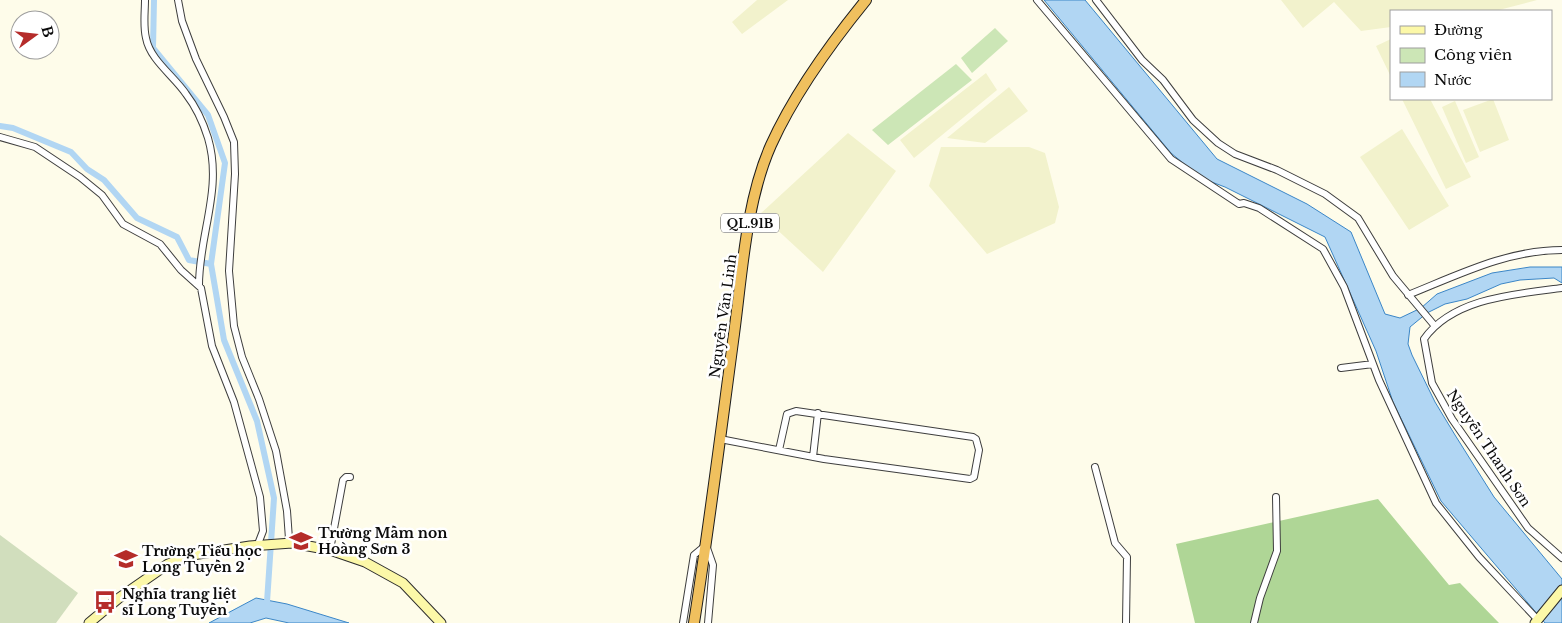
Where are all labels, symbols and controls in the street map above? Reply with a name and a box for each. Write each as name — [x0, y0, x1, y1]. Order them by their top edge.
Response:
north arrow — [10, 10, 60, 60]
legend — [1390, 10, 1552, 100]
text: Đường — [1434, 20, 1484, 39]
text: B — [37, 24, 58, 39]
text: Công viên — [1434, 45, 1512, 64]
text: Nước — [1434, 70, 1472, 89]
road number: QL.91B — [721, 214, 779, 232]
street label: Nguyễn Văn Linh — [705, 252, 741, 379]
street label: Nguyễn Thanh Sơn — [1443, 386, 1535, 510]
place label: Trường Mầm non Hoàng Sơn 3 — [318, 524, 447, 558]
school or university icon: Trường Mầm non Hoàng Sơn 3 — [288, 528, 314, 554]
place label: Trường Tiểu học Long Tuyền 2 — [142, 542, 262, 576]
school or university icon: Trường Tiểu học Long Tuyền 2 — [113, 546, 139, 572]
place label: Nghĩa trang liệt sĩ Long Tuyền — [122, 585, 237, 619]
bus stop icon: Nghĩa trang liệt sĩ Long Tuyền — [92, 589, 118, 615]

